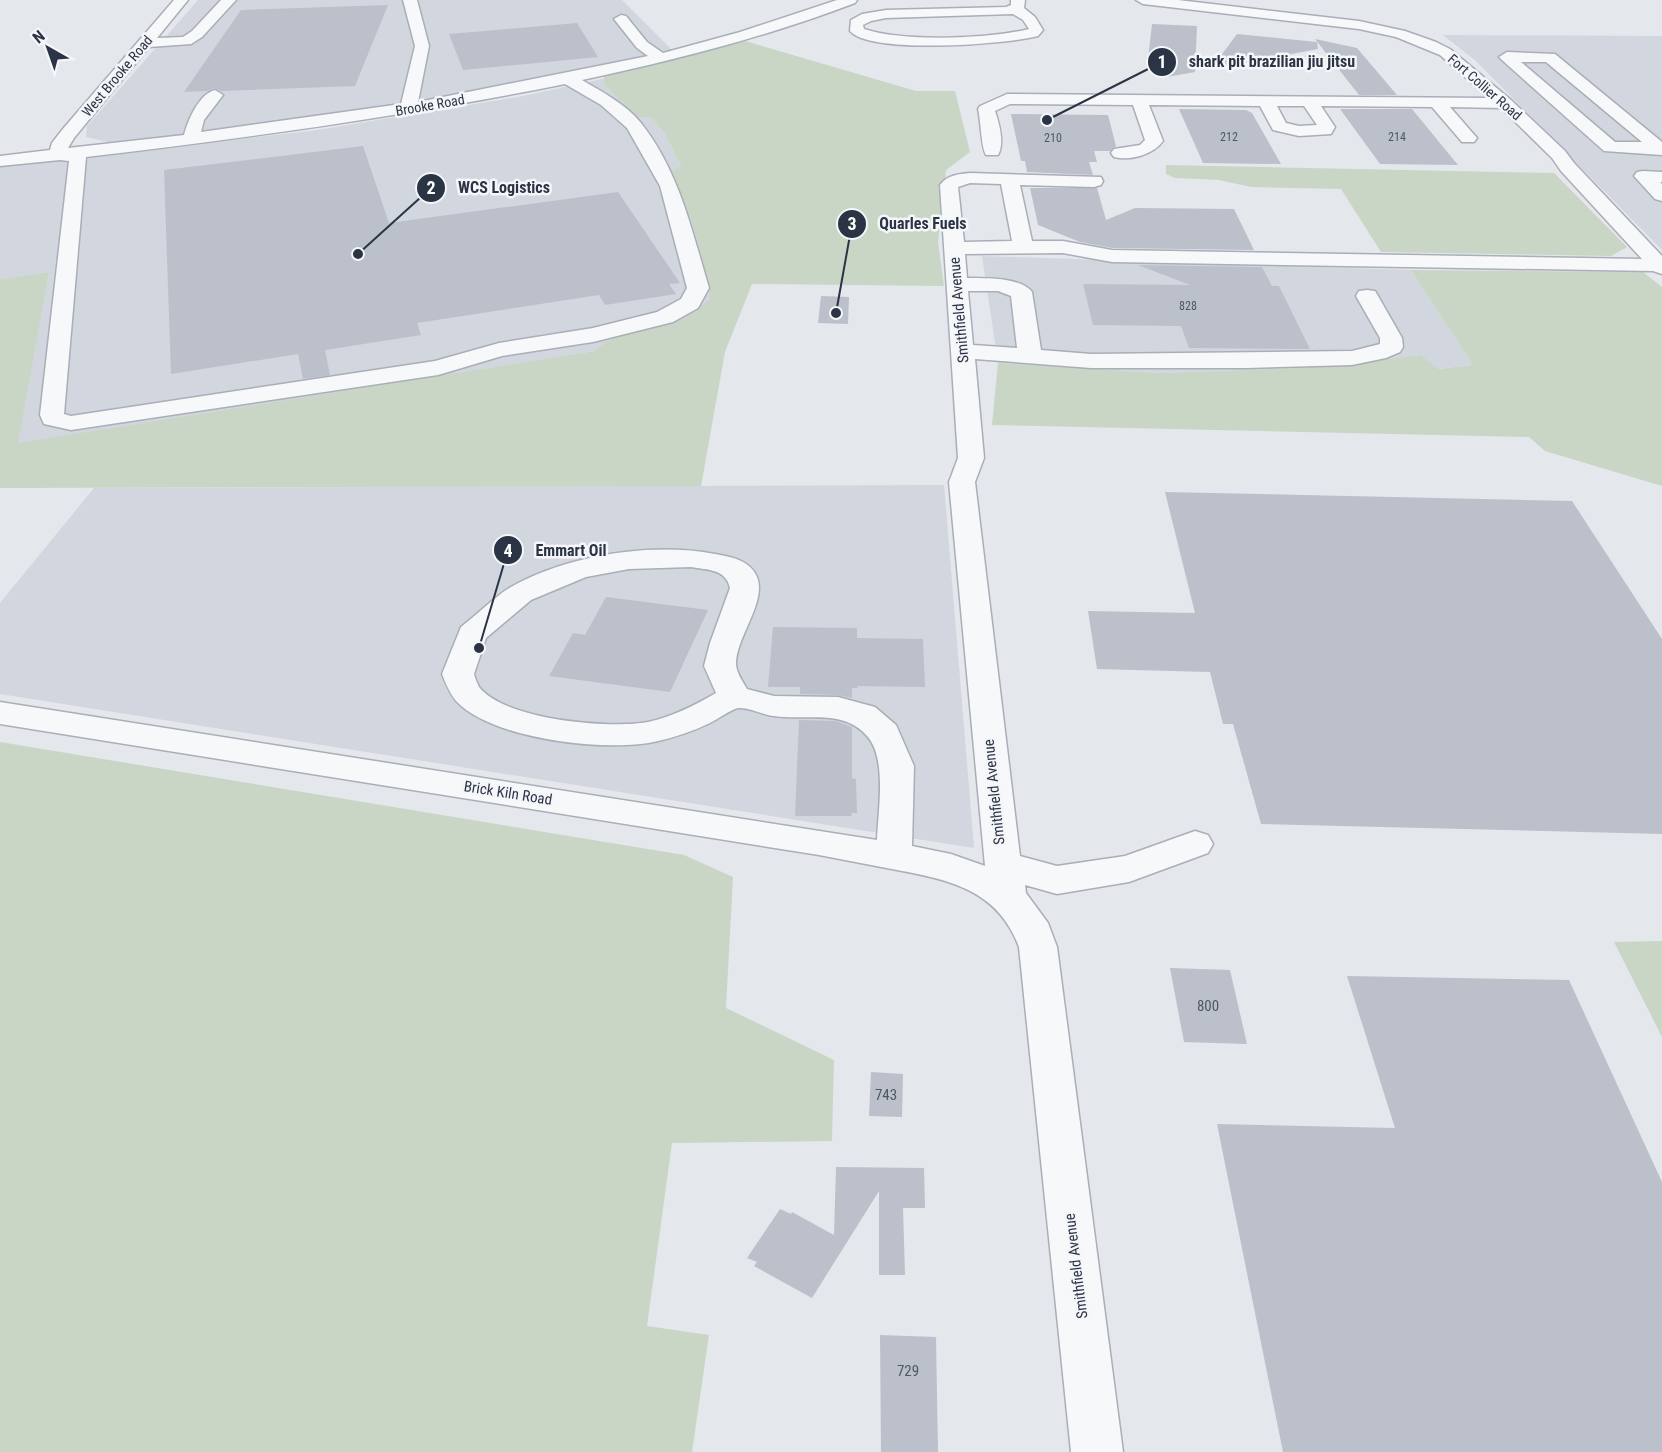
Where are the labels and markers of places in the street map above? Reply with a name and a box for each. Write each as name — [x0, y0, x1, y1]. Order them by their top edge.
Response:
callout: shark pit brazilian jiu jitsu — [1147, 45, 1367, 79]
callout: WCS Logistics — [416, 171, 562, 205]
callout: Quarles Fuels — [837, 207, 978, 241]
callout: Emmart Oil — [493, 533, 619, 567]

